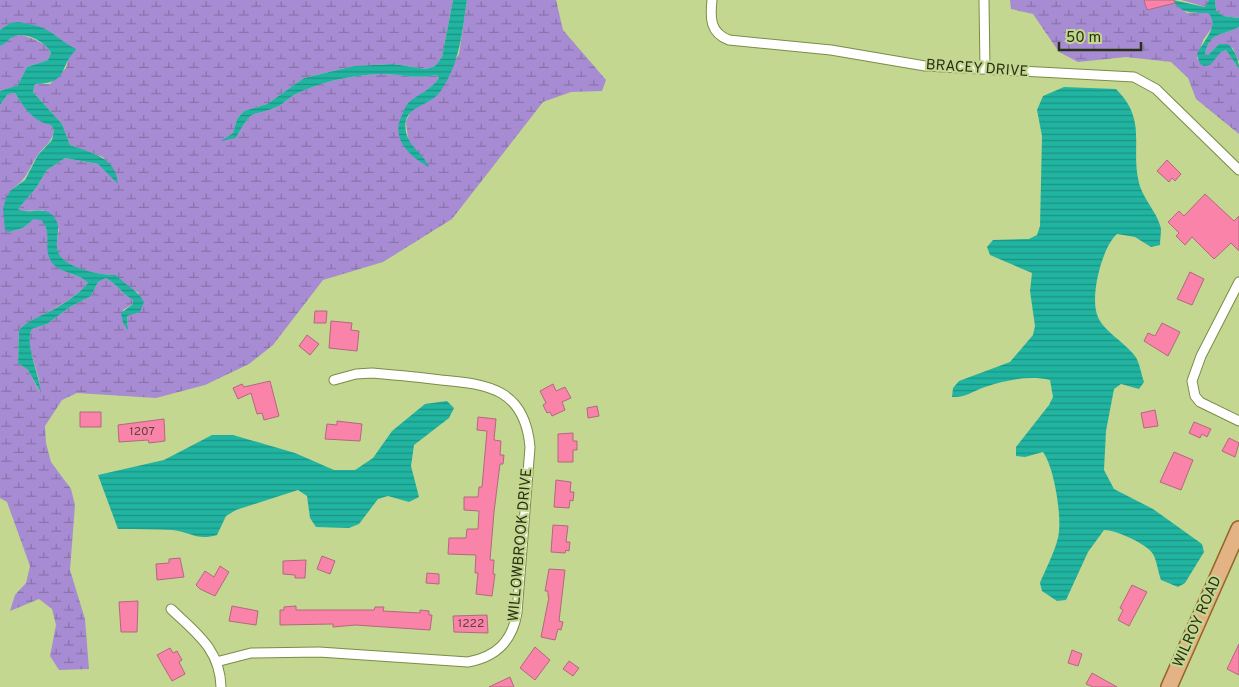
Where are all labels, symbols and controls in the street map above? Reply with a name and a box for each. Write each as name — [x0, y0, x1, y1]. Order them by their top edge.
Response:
scale bar — [1059, 20, 1142, 52]
text: 50 m — [1066, 29, 1101, 48]
street label: BRACEY DRIVE — [925, 56, 1029, 82]
house number: 1207 — [129, 424, 155, 440]
street label: WILLOWBROOK DRIVE — [505, 467, 537, 623]
street label: WILROY ROAD — [1169, 573, 1227, 671]
house number: 1222 — [458, 616, 484, 632]

